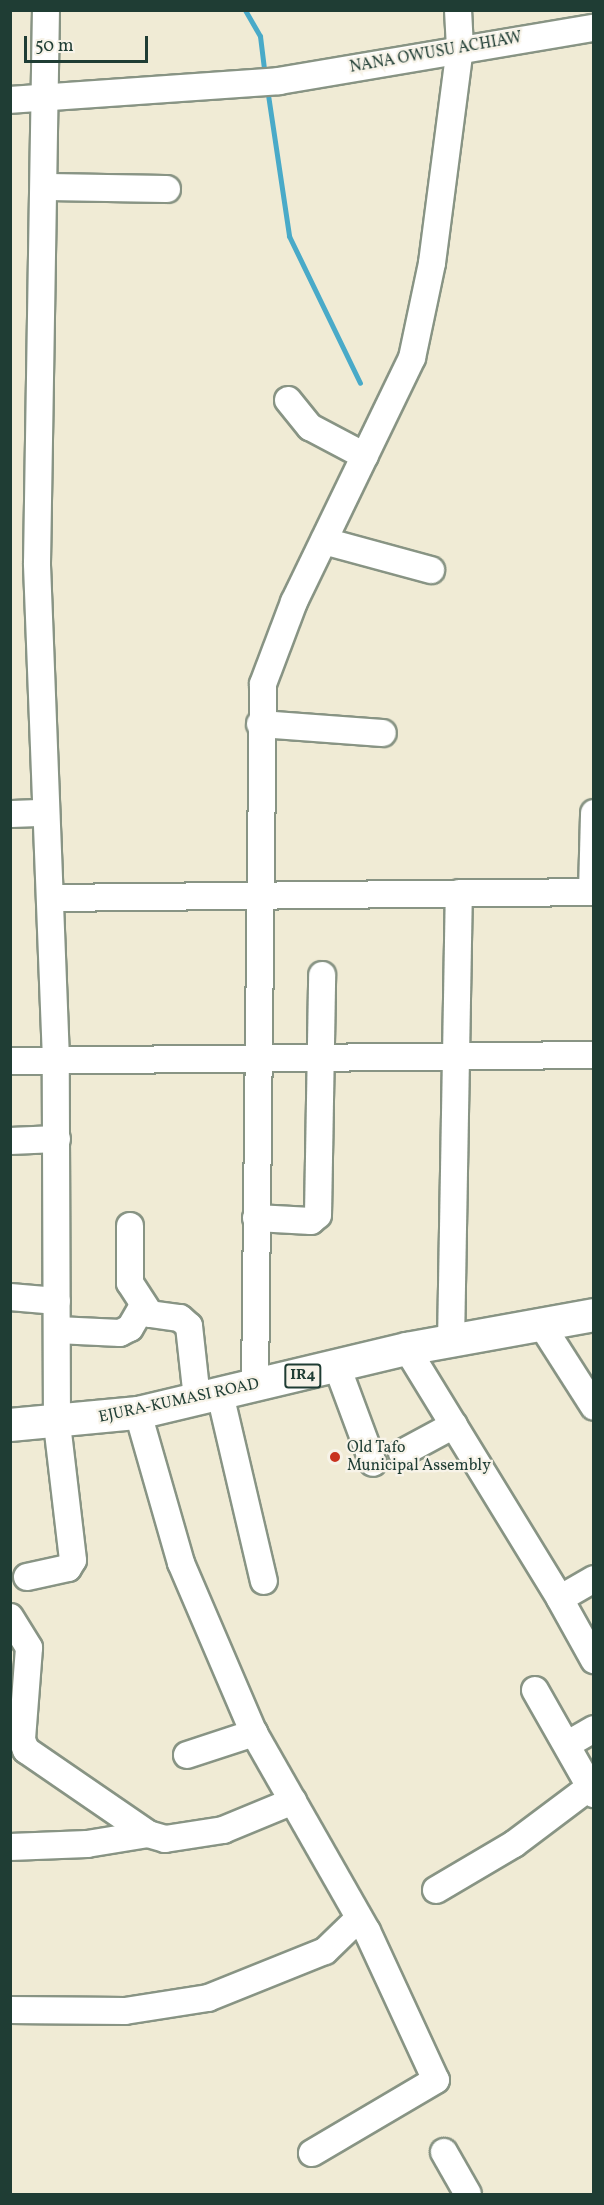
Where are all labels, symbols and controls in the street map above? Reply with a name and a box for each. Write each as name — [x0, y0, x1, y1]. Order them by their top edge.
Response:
scale bar — [27, 24, 152, 62]
street label: NANA OWUSU ACHIAW — [348, 28, 524, 78]
text: 50 m — [35, 34, 74, 59]
road number: IR4 — [284, 1364, 322, 1388]
street label: EJURA-KUMASI ROAD — [97, 1375, 261, 1427]
place label: Old Tafo Municipal Assembly — [347, 1438, 491, 1476]
marker: Old Tafo Municipal Assembly — [328, 1450, 342, 1464]

